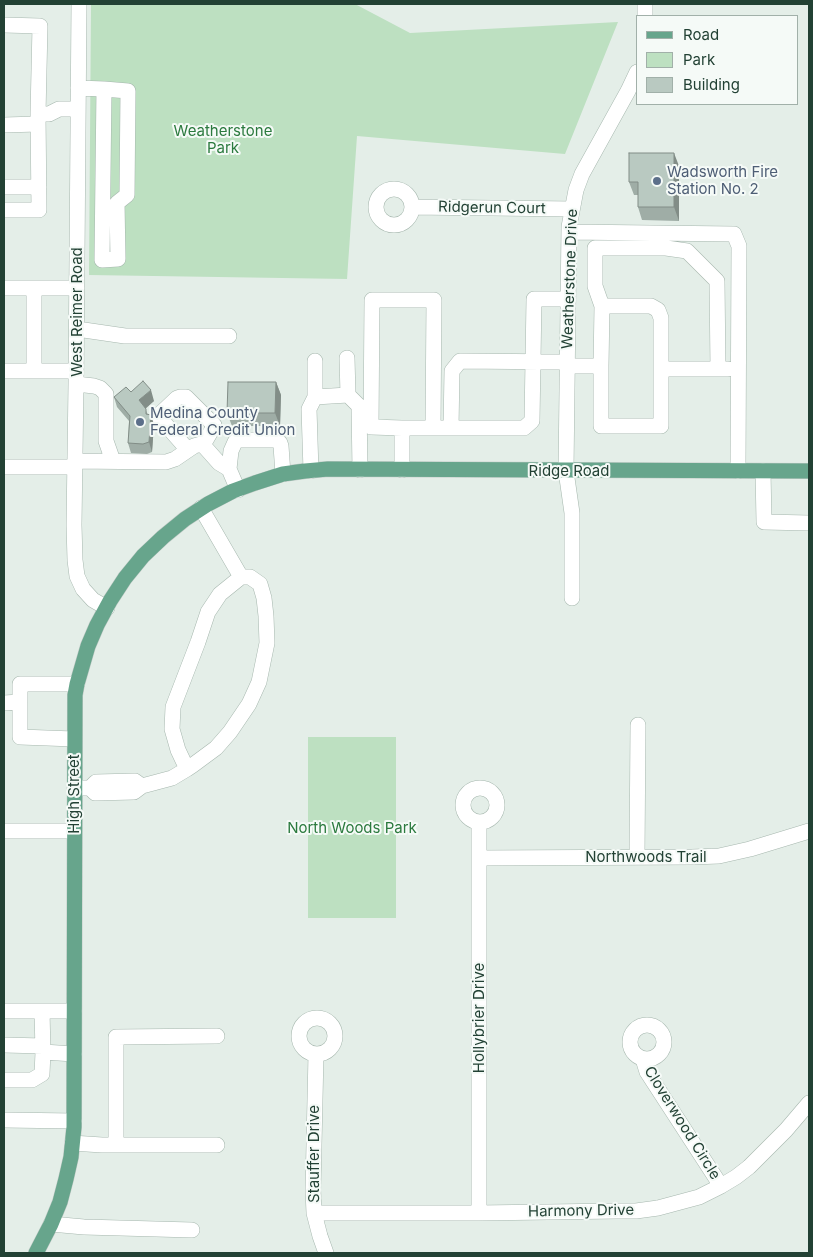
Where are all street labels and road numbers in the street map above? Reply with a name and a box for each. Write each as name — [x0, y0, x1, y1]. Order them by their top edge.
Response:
street label: Ridgerun Court — [438, 198, 546, 218]
street label: Weatherstone Drive — [559, 209, 581, 349]
street label: West Reimer Road — [68, 247, 86, 377]
street label: Ridge Road — [529, 462, 609, 480]
street label: High Street — [65, 754, 83, 834]
street label: Northwoods Trail — [585, 848, 707, 866]
street label: Hollybrier Drive — [470, 963, 488, 1073]
street label: Cloverwood Circle — [640, 1063, 724, 1183]
street label: Stauffer Drive — [305, 1105, 323, 1203]
street label: Harmony Drive — [528, 1201, 634, 1221]

